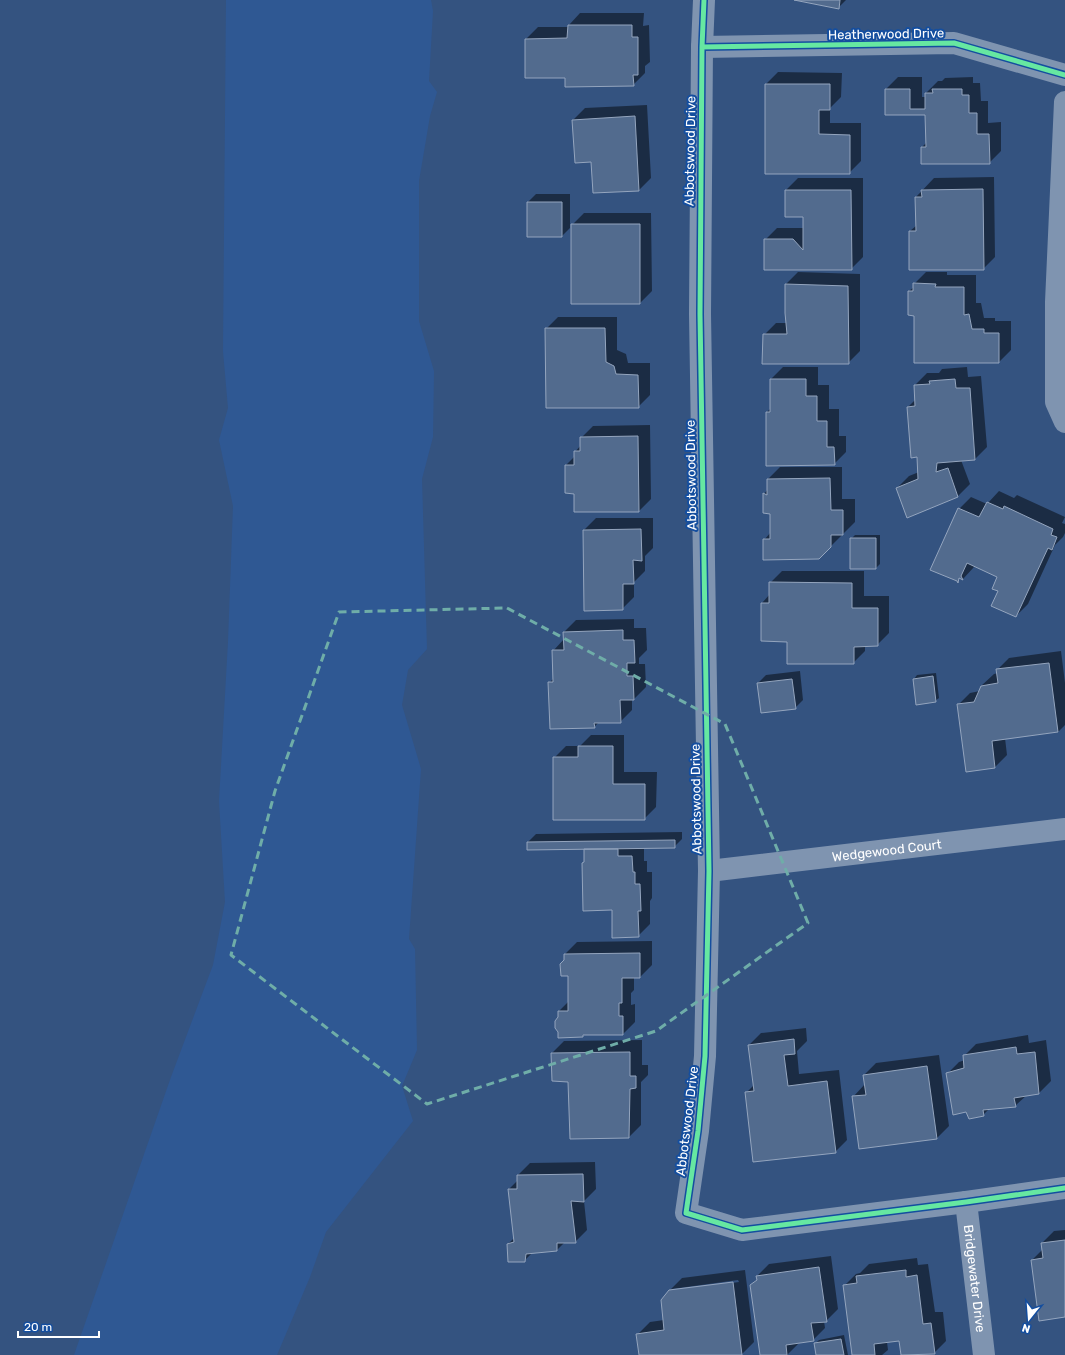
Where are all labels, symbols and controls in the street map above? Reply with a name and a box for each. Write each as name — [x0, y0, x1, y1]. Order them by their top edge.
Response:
street label: Heatherwood Drive — [828, 25, 944, 43]
street label: Abbotswood Drive — [682, 96, 698, 206]
street label: Abbotswood Drive — [683, 420, 699, 530]
street label: Abbotswood Drive — [688, 744, 704, 854]
street label: Wedgewood Court — [831, 836, 942, 864]
street label: Abbotswood Drive — [673, 1065, 701, 1177]
street label: Bridgewater Drive — [961, 1224, 989, 1333]
north arrow — [1009, 1299, 1049, 1339]
scale bar — [18, 1313, 99, 1339]
text: 20 m — [24, 1320, 52, 1334]
text: N — [1020, 1321, 1032, 1335]

